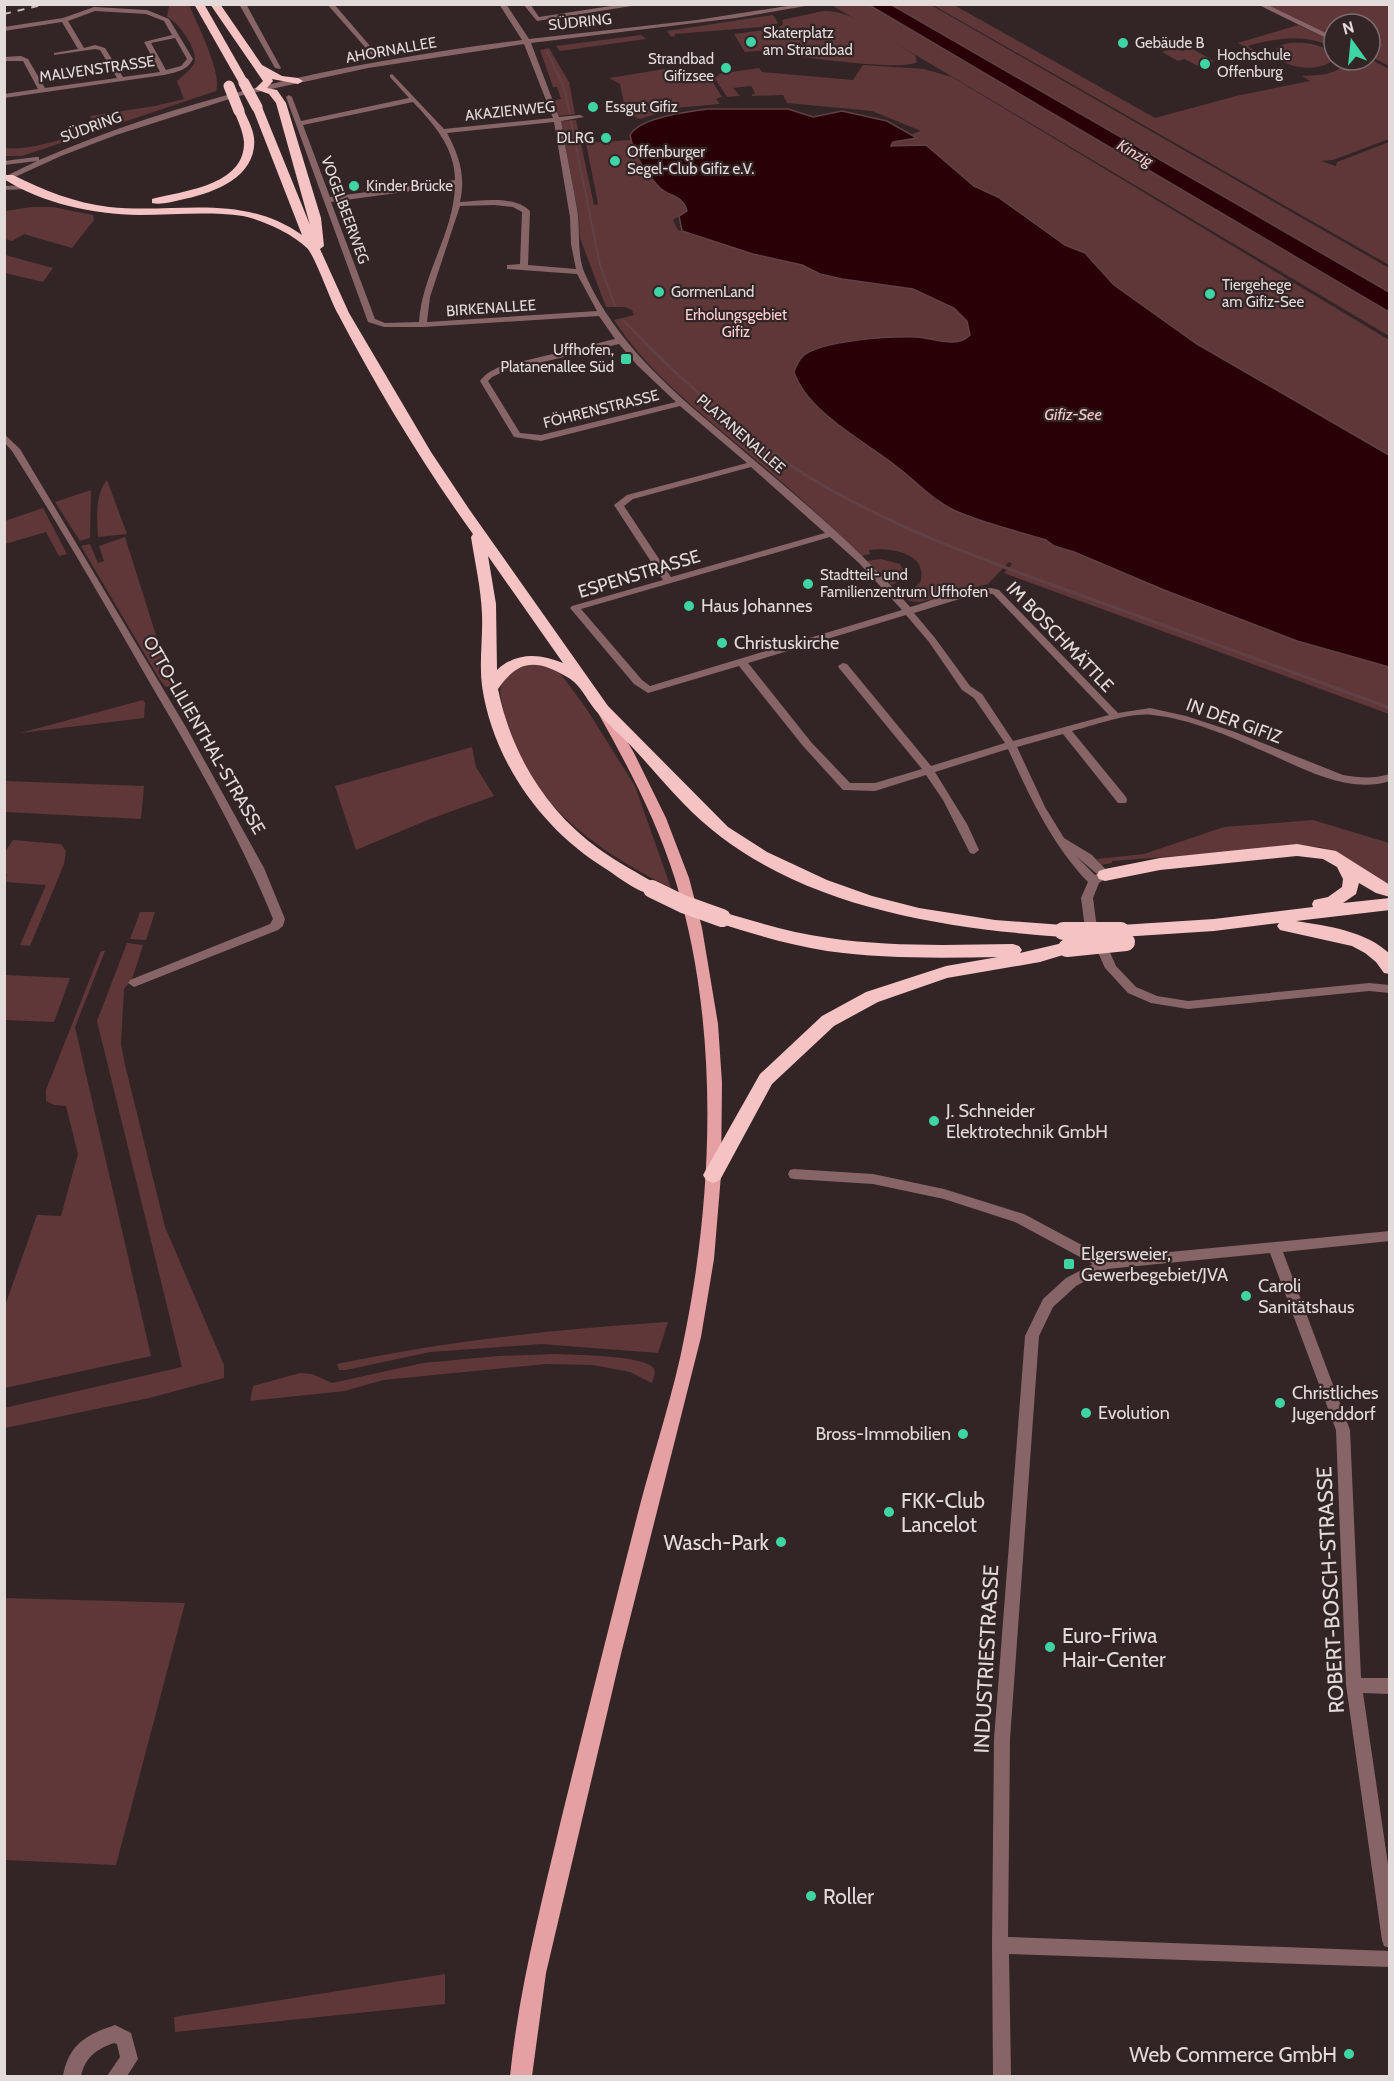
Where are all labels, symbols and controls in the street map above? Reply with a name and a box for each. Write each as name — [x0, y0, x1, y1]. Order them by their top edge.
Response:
street label: SÜDRING — [547, 10, 613, 34]
north arrow — [1322, 12, 1382, 72]
text: N — [1340, 17, 1356, 39]
place label: Skaterplatz am Strandbad — [763, 24, 853, 59]
street label: AHORNALLEE — [344, 33, 438, 67]
place label: Gebäude B — [1135, 34, 1204, 52]
marker: Skaterplatz am Strandbad — [744, 35, 758, 49]
marker: Gebäude B — [1116, 36, 1130, 50]
place label: Hochschule Offenburg — [1217, 46, 1291, 81]
place label: Strandbad Gifizsee — [648, 50, 714, 85]
street label: MALVENSTRASSE — [38, 52, 156, 86]
marker: Hochschule Offenburg — [1198, 57, 1212, 71]
marker: Strandbad Gifizsee — [719, 61, 733, 75]
street label: AKAZIENWEG — [464, 97, 556, 125]
place label: Essgut Gifiz — [605, 98, 678, 116]
marker: Essgut Gifiz — [586, 100, 600, 114]
street label: SÜDRING — [58, 108, 124, 146]
place label: DLRG — [556, 129, 594, 147]
marker: DLRG — [599, 131, 613, 145]
water label: Kinzig — [1114, 135, 1157, 171]
place label: Offenburger Segel-Club Gifiz e.V. — [627, 143, 754, 178]
street label: VOGELBEERWEG — [317, 154, 373, 266]
marker: Offenburger Segel-Club Gifiz e.V. — [608, 154, 622, 168]
place label: Kinder Brücke — [366, 177, 453, 195]
marker: Kinder Brücke — [347, 179, 361, 193]
place label: Tiergehege am Gifiz-See — [1222, 276, 1304, 311]
place label: GormenLand — [671, 283, 754, 301]
marker: GormenLand — [652, 285, 666, 299]
marker: Tiergehege am Gifiz-See — [1203, 287, 1217, 301]
street label: BIRKENALLEE — [445, 296, 537, 320]
park label: Erholungsgebiet Gifiz — [685, 306, 787, 341]
place label: Uffhofen, Platanenallee Süd — [500, 341, 614, 376]
marker: Uffhofen, Platanenallee Süd — [619, 352, 633, 366]
street label: FÖHRENSTRASSE — [541, 386, 661, 432]
street label: PLATANENALLEE — [693, 391, 789, 477]
water label: Gifiz-See — [1044, 405, 1102, 424]
street label: ESPENSTRASSE — [575, 545, 703, 603]
place label: Stadtteil- und Familienzentrum Uffhofen — [820, 566, 988, 601]
marker: Stadtteil- und Familienzentrum Uffhofen — [801, 577, 815, 591]
street label: IM BOSCHMÄTTLE — [1002, 577, 1118, 697]
place label: Haus Johannes — [701, 595, 813, 617]
marker: Haus Johannes — [682, 599, 696, 613]
street label: OTTO-LILIENTHAL-STRASSE — [138, 632, 270, 838]
place label: Christuskirche — [734, 632, 839, 654]
marker: Christuskirche — [715, 636, 729, 650]
street label: IN DER GIFIZ — [1183, 694, 1285, 748]
place label: J. Schneider Elektrotechnik GmbH — [945, 1100, 1108, 1143]
marker: J. Schneider Elektrotechnik GmbH — [927, 1114, 941, 1128]
place label: Elgersweier, Gewerbegebiet/JVA — [1081, 1243, 1228, 1286]
marker: Elgersweier, Gewerbegebiet/JVA — [1062, 1257, 1076, 1271]
place label: Caroli Sanitätshaus — [1258, 1275, 1354, 1318]
marker: Caroli Sanitätshaus — [1239, 1289, 1253, 1303]
place label: Christliches Jugenddorf — [1291, 1382, 1379, 1425]
marker: Christliches Jugenddorf — [1273, 1396, 1287, 1410]
place label: Evolution — [1098, 1402, 1170, 1424]
marker: Evolution — [1079, 1406, 1093, 1420]
place label: Bross-Immobilien — [815, 1423, 951, 1445]
marker: Bross-Immobilien — [956, 1427, 970, 1441]
street label: ROBERT-BOSCH-STRASSE — [1311, 1466, 1349, 1714]
place label: FKK-Club Lancelot — [901, 1488, 985, 1537]
marker: FKK-Club Lancelot — [882, 1505, 896, 1519]
place label: Wasch-Park — [664, 1530, 770, 1555]
marker: Wasch-Park — [774, 1535, 788, 1549]
street label: INDUSTRIESTRASSE — [969, 1564, 1003, 1754]
place label: Euro-Friwa Hair-Center — [1062, 1623, 1166, 1672]
marker: Euro-Friwa Hair-Center — [1043, 1640, 1057, 1654]
place label: Roller — [823, 1884, 874, 1909]
marker: Roller — [804, 1889, 818, 1903]
place label: Web Commerce GmbH — [1129, 2042, 1337, 2067]
marker: Web Commerce GmbH — [1342, 2047, 1356, 2061]

